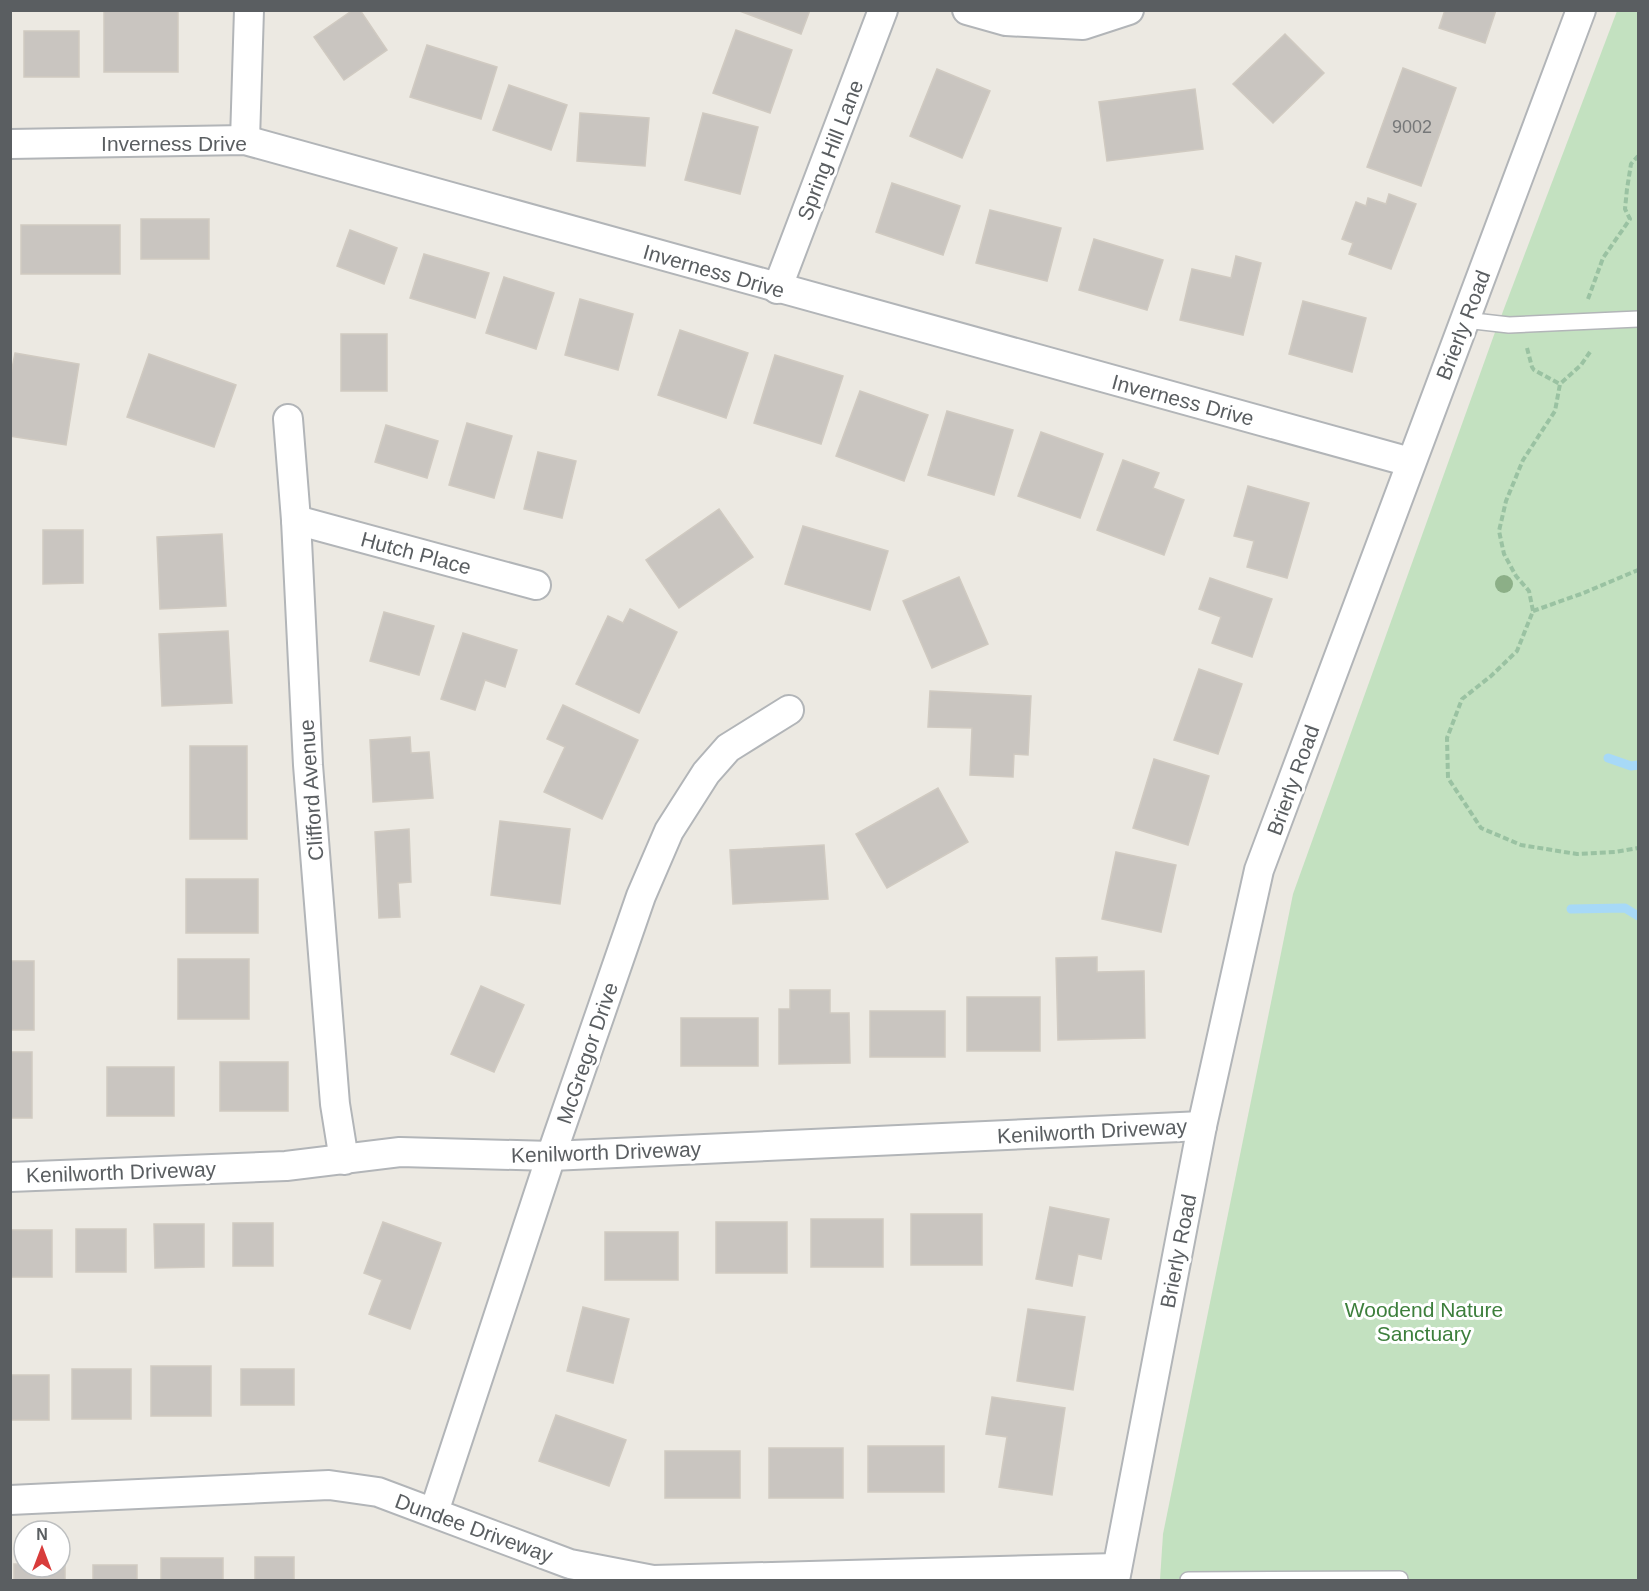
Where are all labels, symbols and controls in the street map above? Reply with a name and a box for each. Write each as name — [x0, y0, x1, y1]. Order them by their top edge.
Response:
street label: Spring Hill Lane — [793, 77, 867, 223]
house number: 9002 — [1392, 117, 1432, 137]
street label: Inverness Drive — [101, 132, 247, 155]
street label: Inverness Drive — [641, 240, 787, 302]
street label: Brierly Road — [1432, 267, 1494, 383]
street label: Inverness Drive — [1110, 370, 1256, 430]
street label: Hutch Place — [358, 527, 474, 579]
street label: Clifford Avenue — [295, 719, 327, 861]
street label: Brierly Road — [1262, 722, 1324, 838]
street label: McGregor Drive — [552, 979, 622, 1127]
street label: Kenilworth Driveway — [996, 1115, 1188, 1147]
street label: Kenilworth Driveway — [511, 1137, 702, 1167]
street label: Kenilworth Driveway — [26, 1157, 217, 1187]
street label: Brierly Road — [1156, 1192, 1200, 1310]
park label: Woodend Nature Sanctuary — [1345, 1298, 1503, 1345]
street label: Dundee Driveway — [392, 1489, 556, 1567]
north arrow — [12, 1519, 72, 1579]
text: N — [36, 1526, 48, 1543]

